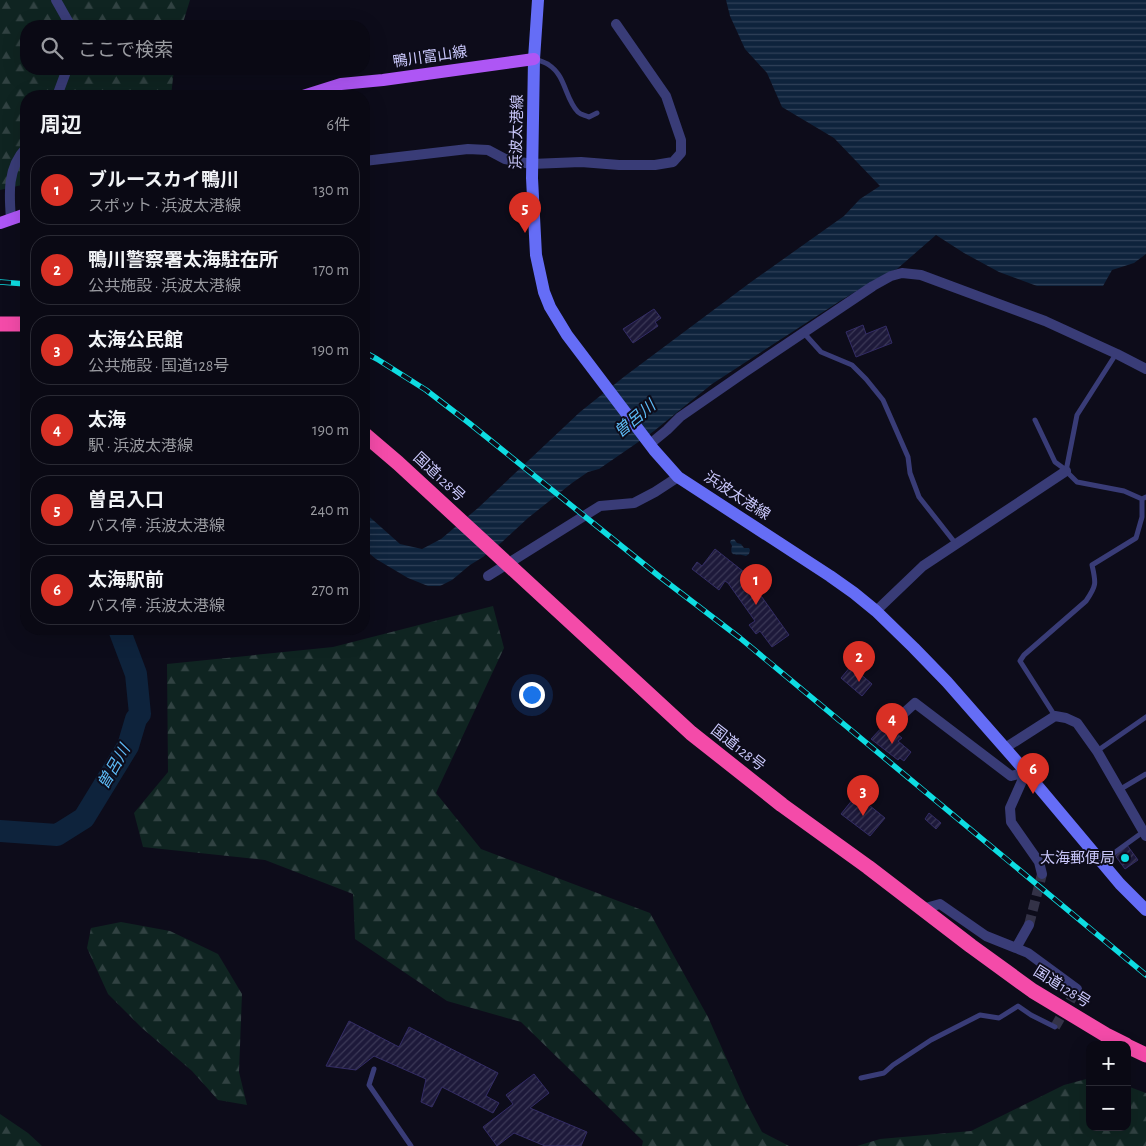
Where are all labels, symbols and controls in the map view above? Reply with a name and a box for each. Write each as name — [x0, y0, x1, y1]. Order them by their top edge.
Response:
search box — [20, 20, 370, 75]
icon: search — [38, 34, 66, 62]
text: ここで検索 — [78, 41, 173, 60]
street label: 鴨川富山線 — [392, 43, 468, 70]
street label: 浜波太港線 — [508, 94, 525, 170]
text: 周辺 — [40, 115, 82, 136]
text: 6件 — [326, 117, 350, 133]
text: ブルースカイ鴨川 — [88, 171, 239, 190]
text: 1 — [54, 182, 60, 198]
text: 130 m — [313, 182, 349, 198]
pin: 5 — [509, 192, 541, 233]
text: スポット · 浜波太港線 — [88, 198, 241, 214]
text: 鴨川警察署太海駐在所 — [88, 251, 278, 270]
text: 2 — [53, 262, 61, 278]
text: 170 m — [313, 262, 349, 278]
text: 公共施設 · 浜波太港線 — [88, 278, 241, 294]
text: 太海公民館 — [88, 331, 183, 350]
text: 3 — [54, 342, 60, 358]
text: 190 m — [312, 342, 349, 358]
text: 公共施設 · 国道128号 — [88, 358, 229, 374]
water label: 曽呂川 — [611, 395, 660, 441]
text: 太海 — [88, 411, 126, 430]
text: 4 — [53, 422, 61, 438]
text: 190 m — [312, 422, 349, 438]
text: 駅 · 浜波太港線 — [88, 438, 193, 454]
street label: 国道128号 — [410, 449, 468, 504]
street label: 浜波太港線 — [701, 468, 773, 523]
text: 曽呂入口 — [88, 491, 164, 510]
text: 5 — [54, 502, 60, 518]
text: 240 m — [310, 502, 349, 518]
text: バス停 · 浜波太港線 — [88, 518, 225, 534]
pin: 1 — [740, 564, 772, 605]
text: 太海駅前 — [88, 571, 164, 590]
text: 6 — [53, 582, 61, 598]
text: 270 m — [311, 582, 349, 598]
text: バス停 · 浜波太港線 — [88, 598, 225, 614]
pin: 2 — [843, 641, 875, 682]
your location — [519, 682, 545, 708]
pin: 4 — [876, 703, 908, 744]
street label: 国道128号 — [708, 722, 768, 774]
water label: 曽呂川 — [94, 740, 134, 792]
pin: 6 — [1017, 753, 1049, 794]
pin: 3 — [847, 775, 879, 816]
place label: 太海郵便局 — [1040, 850, 1115, 866]
marker: 太海郵便局 — [1119, 852, 1131, 864]
street label: 国道128号 — [1031, 963, 1094, 1010]
map controls — [1086, 1041, 1131, 1131]
button: + — [1086, 1041, 1131, 1086]
button: − — [1086, 1086, 1131, 1131]

